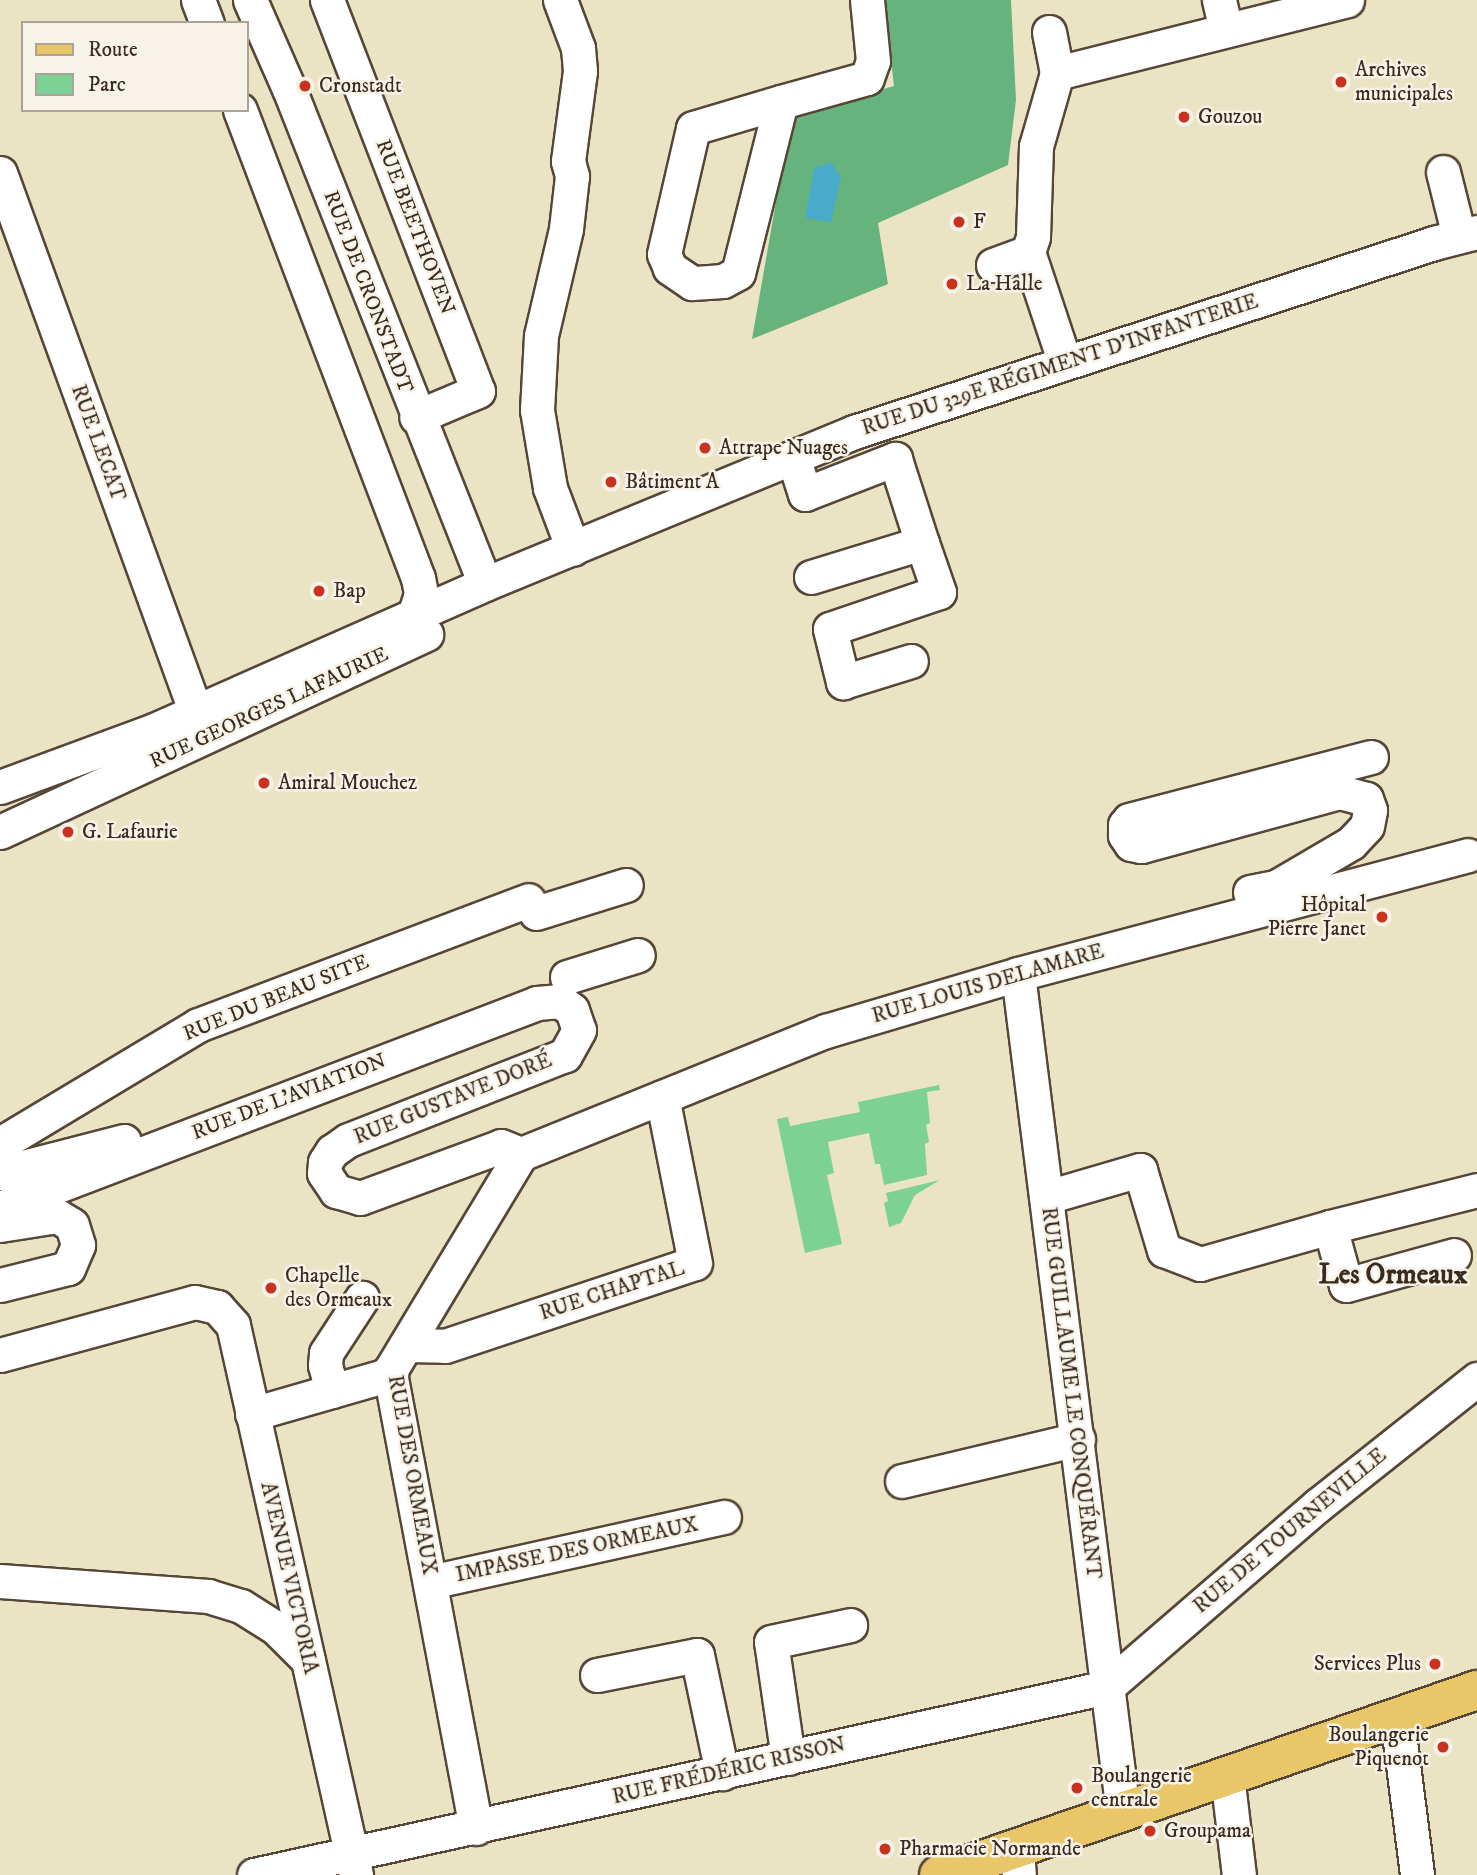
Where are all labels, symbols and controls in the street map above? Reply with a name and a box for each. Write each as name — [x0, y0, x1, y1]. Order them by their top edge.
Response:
legend — [21, 21, 248, 112]
text: Route — [88, 37, 138, 63]
place label: Archives municipales — [1355, 57, 1453, 107]
text: Parc — [88, 72, 126, 98]
place label: Cronstadt — [319, 73, 402, 99]
marker: Archives municipales — [1333, 74, 1349, 90]
marker: Cronstadt — [297, 78, 313, 94]
place label: Gouzou — [1198, 104, 1262, 130]
marker: Gouzou — [1176, 109, 1192, 125]
street label: RUE BEETHOVEN — [370, 136, 460, 318]
street label: RUE DE CRONSTADT — [318, 187, 418, 397]
place label: F — [973, 209, 986, 235]
marker: F — [951, 214, 967, 230]
place label: La Halle — [966, 271, 1042, 297]
marker: La Halle — [944, 276, 960, 292]
street label: RUE DU 329E RÉGIMENT D'INFANTERIE — [859, 289, 1261, 441]
street label: RUE LECAT — [65, 381, 131, 505]
place label: Attrape Nuages — [719, 435, 848, 461]
marker: Attrape Nuages — [697, 440, 713, 456]
place label: Bâtiment A — [625, 469, 719, 495]
marker: Bâtiment A — [603, 474, 619, 490]
place label: Bap — [333, 578, 366, 604]
marker: Bap — [311, 583, 327, 599]
street label: RUE GEORGES LAFAURIE — [146, 642, 392, 774]
place label: Amiral Mouchez — [278, 770, 417, 796]
marker: Amiral Mouchez — [256, 775, 272, 791]
place label: G. Lafaurie — [82, 819, 178, 845]
marker: G. Lafaurie — [60, 824, 76, 840]
place label: Hôpital Pierre Janet — [1268, 892, 1366, 942]
marker: Hôpital Pierre Janet — [1372, 907, 1392, 927]
street label: RUE LOUIS DELAMARE — [869, 939, 1107, 1029]
street label: RUE DU BEAU SITE — [180, 949, 372, 1047]
street label: RUE DE L'AVIATION — [188, 1048, 390, 1146]
street label: RUE GUSTAVE DORÉ — [350, 1048, 556, 1150]
street label: RUE GUILLAUME LE CONQUÉRANT — [1036, 1206, 1106, 1580]
street label: RUE CHAPTAL — [536, 1256, 688, 1326]
district label: Les Ormeaux — [1318, 1258, 1468, 1292]
place label: Chapelle des Ormeaux — [285, 1263, 392, 1313]
marker: Chapelle des Ormeaux — [263, 1280, 279, 1296]
street label: RUE DES ORMEAUX — [382, 1373, 442, 1577]
street label: RUE DE TOURNEVILLE — [1188, 1443, 1392, 1619]
street label: AVENUE VICTORIA — [255, 1480, 323, 1676]
street label: IMPASSE DES ORMEAUX — [454, 1512, 700, 1588]
place label: Services Plus — [1314, 1651, 1421, 1677]
marker: Services Plus — [1427, 1656, 1443, 1672]
place label: Boulangerie Piquenot — [1328, 1722, 1429, 1772]
street label: RUE FRÉDÉRIC RISSON — [610, 1732, 848, 1810]
marker: Boulangerie Piquenot — [1435, 1739, 1451, 1755]
place label: Boulangerie centrale — [1091, 1763, 1192, 1813]
marker: Boulangerie centrale — [1069, 1780, 1085, 1796]
place label: Groupama — [1164, 1818, 1251, 1844]
marker: Groupama — [1142, 1823, 1158, 1839]
place label: Pharmacie Normande — [899, 1836, 1081, 1862]
marker: Pharmacie Normande — [877, 1841, 893, 1857]

